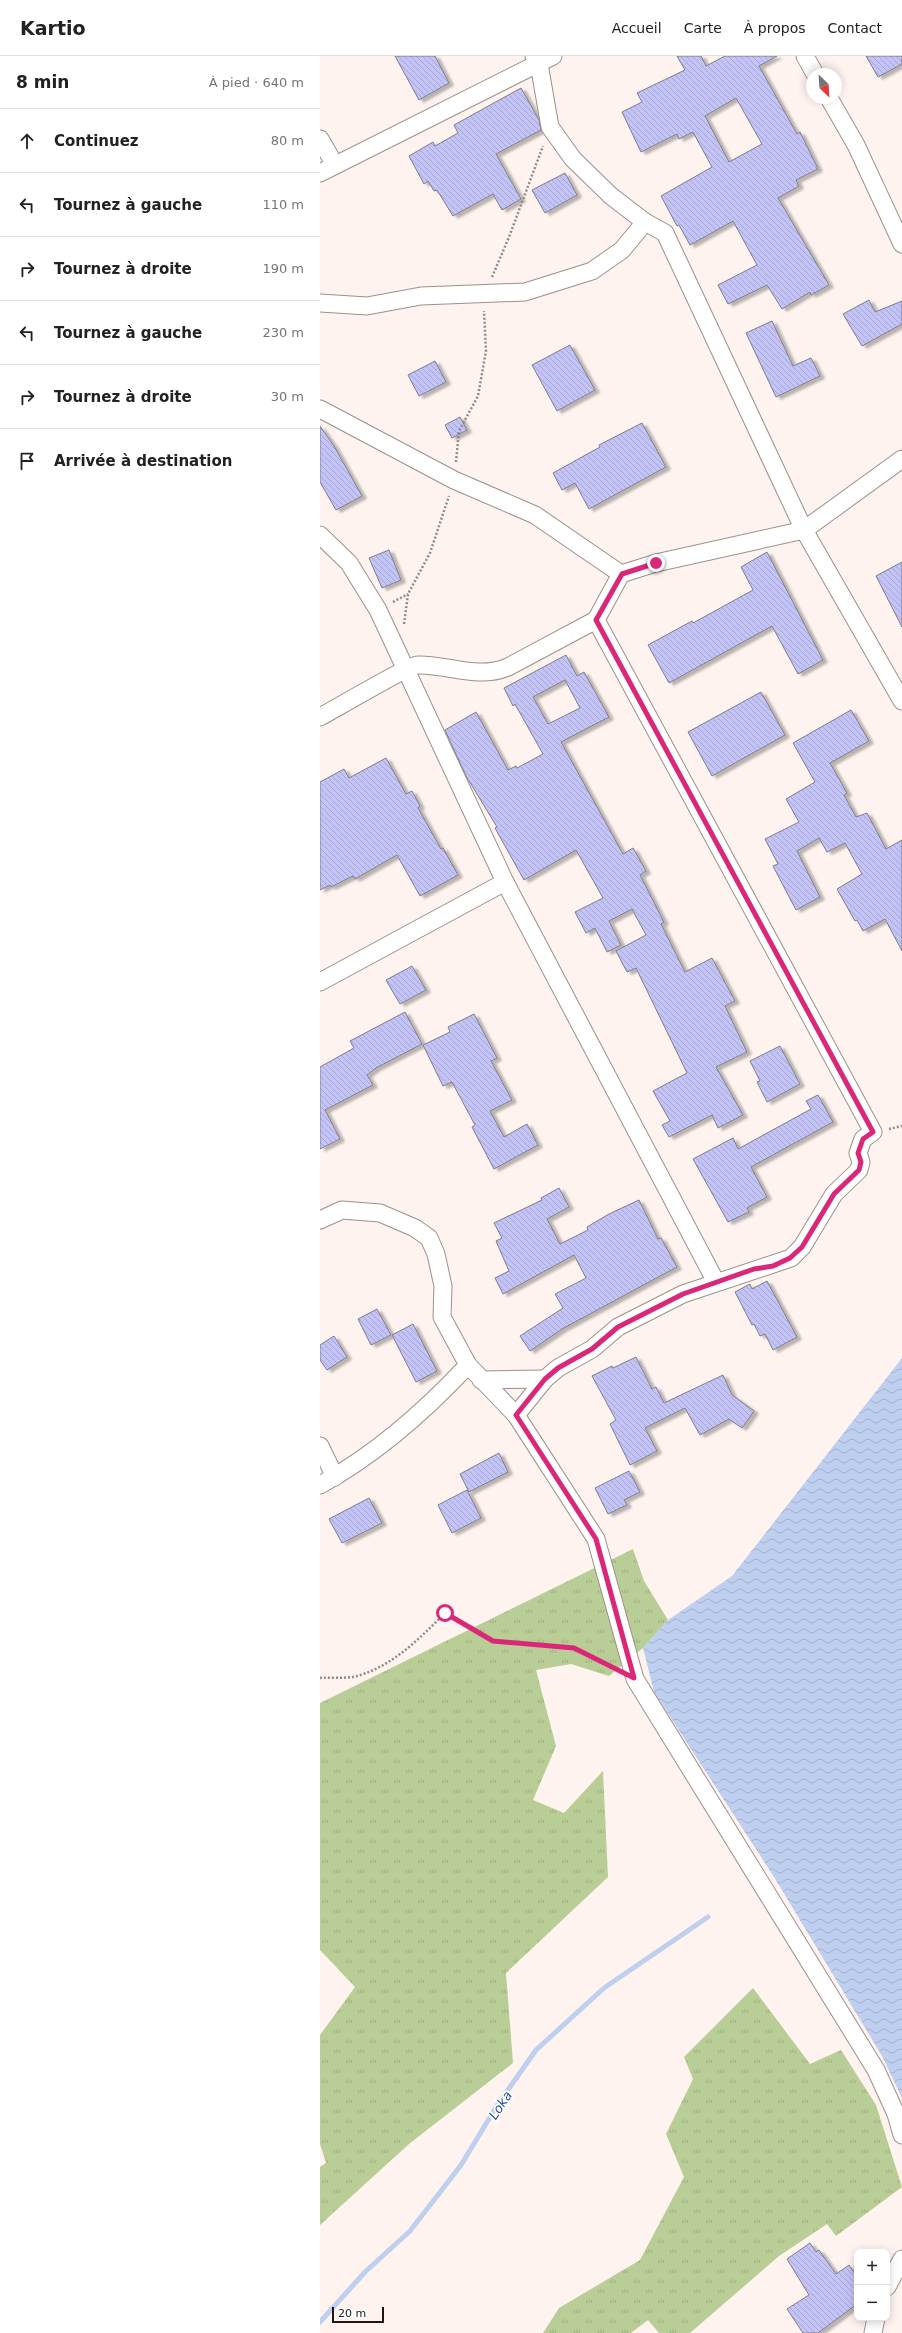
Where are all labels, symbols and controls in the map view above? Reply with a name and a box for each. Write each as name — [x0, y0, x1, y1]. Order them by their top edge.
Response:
text: Kartio — [20, 17, 86, 39]
text: Accueil — [612, 20, 662, 36]
text: Carte — [684, 20, 722, 36]
text: À propos — [744, 20, 806, 36]
text: Contact — [828, 20, 882, 36]
north arrow — [806, 68, 842, 104]
text: 8 min — [16, 72, 69, 92]
text: À pied · 640 m — [209, 75, 304, 90]
icon: ahead — [16, 130, 38, 152]
text: Continuez — [54, 132, 139, 150]
text: 80 m — [271, 133, 304, 148]
icon: left — [16, 194, 38, 216]
text: Tournez à gauche — [54, 196, 202, 214]
text: 110 m — [262, 197, 304, 212]
icon: right — [16, 258, 38, 280]
text: Tournez à droite — [54, 260, 192, 278]
text: 190 m — [262, 261, 304, 276]
icon: left — [16, 322, 38, 344]
text: Tournez à gauche — [54, 324, 202, 342]
text: 230 m — [262, 325, 304, 340]
icon: right — [16, 386, 38, 408]
text: Tournez à droite — [54, 388, 192, 406]
text: 30 m — [271, 389, 304, 404]
icon: arrive — [16, 450, 38, 472]
text: Arrivée à destination — [54, 452, 232, 470]
route end — [647, 554, 665, 572]
route start — [436, 1604, 454, 1622]
water label: Loka — [486, 2088, 515, 2122]
map controls — [854, 2249, 890, 2321]
button: + — [854, 2249, 890, 2285]
button: − — [854, 2285, 890, 2321]
scale bar — [332, 2305, 384, 2324]
text: 20 m — [338, 2307, 366, 2320]

